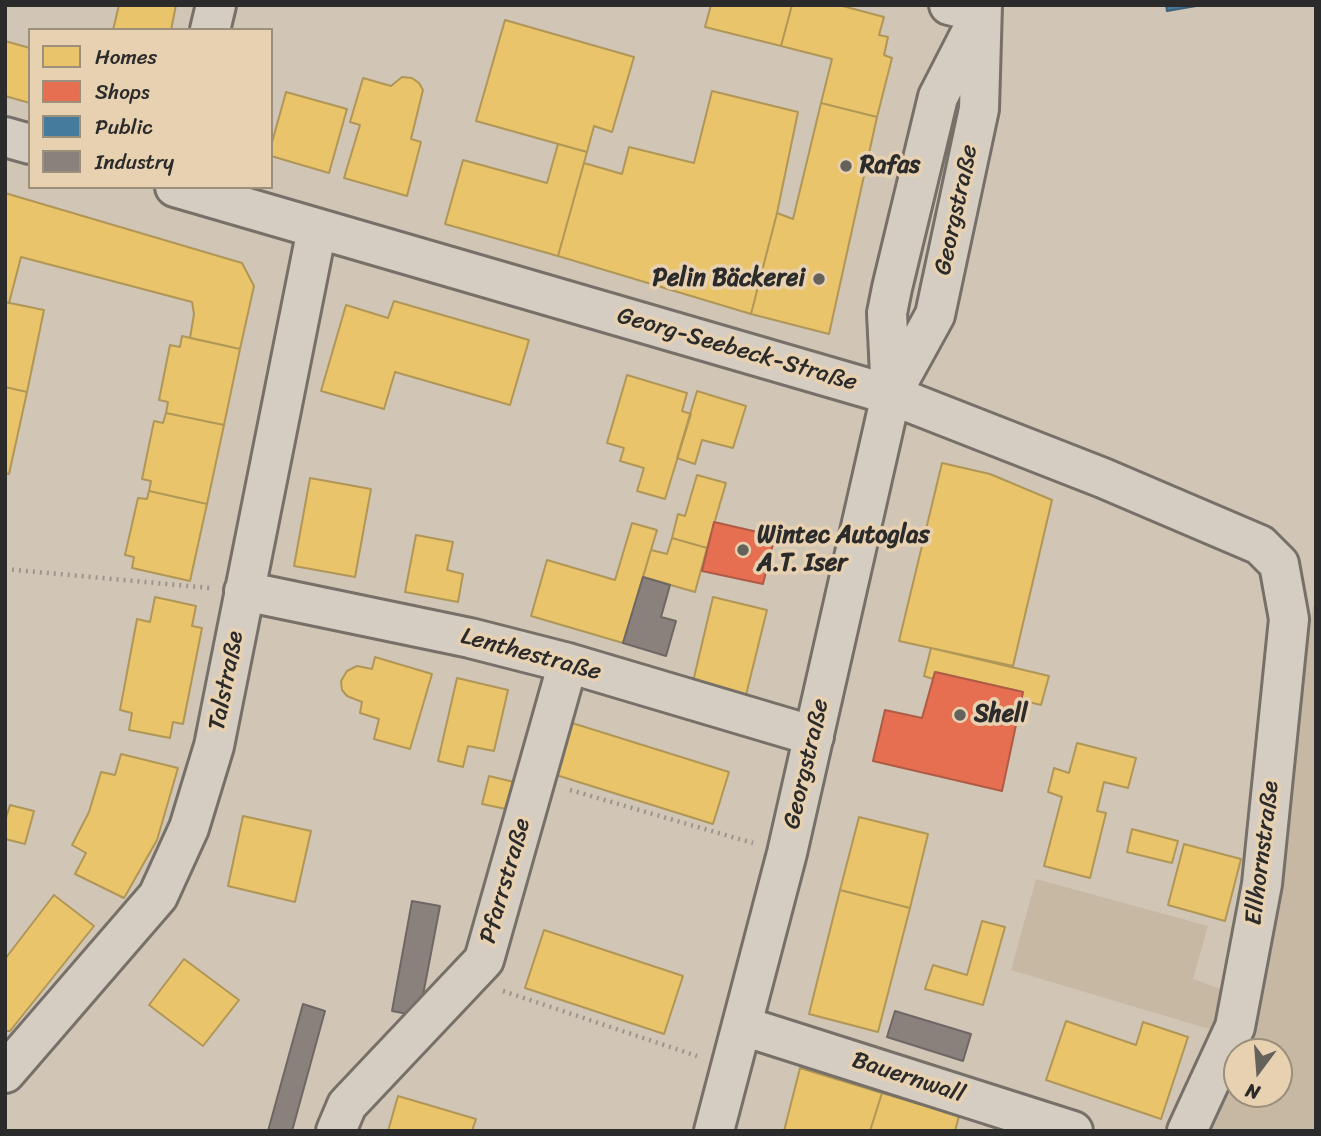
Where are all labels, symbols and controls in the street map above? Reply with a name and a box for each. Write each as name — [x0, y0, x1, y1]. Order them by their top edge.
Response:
legend — [28, 28, 273, 189]
text: Homes — [95, 38, 157, 76]
text: Shops — [95, 73, 150, 111]
text: Public — [95, 108, 153, 146]
street label: Georgstraße — [929, 142, 985, 278]
text: Industry — [95, 143, 174, 181]
place label: Rafas — [860, 152, 920, 180]
marker: Rafas — [838, 158, 854, 174]
place label: Pelin Bäckerei — [652, 265, 805, 293]
marker: Pelin Bäckerei — [811, 271, 827, 287]
street label: Georg-Seebeck-Straße — [614, 302, 860, 398]
place label: Wintec Autoglas A.T. Iser — [757, 522, 929, 578]
marker: Wintec Autoglas A.T. Iser — [735, 542, 751, 558]
street label: Lenthestraße — [458, 622, 604, 688]
street label: Talstraße — [203, 629, 251, 733]
street label: Georgstraße — [778, 696, 836, 832]
place label: Shell — [974, 701, 1028, 729]
marker: Shell — [952, 707, 968, 723]
street label: Ellhornstraße — [1240, 779, 1286, 927]
street label: Pfarrstraße — [474, 815, 538, 947]
north arrow — [1223, 1038, 1293, 1108]
street label: Bauernwall — [848, 1046, 968, 1110]
text: N — [1242, 1074, 1264, 1109]

